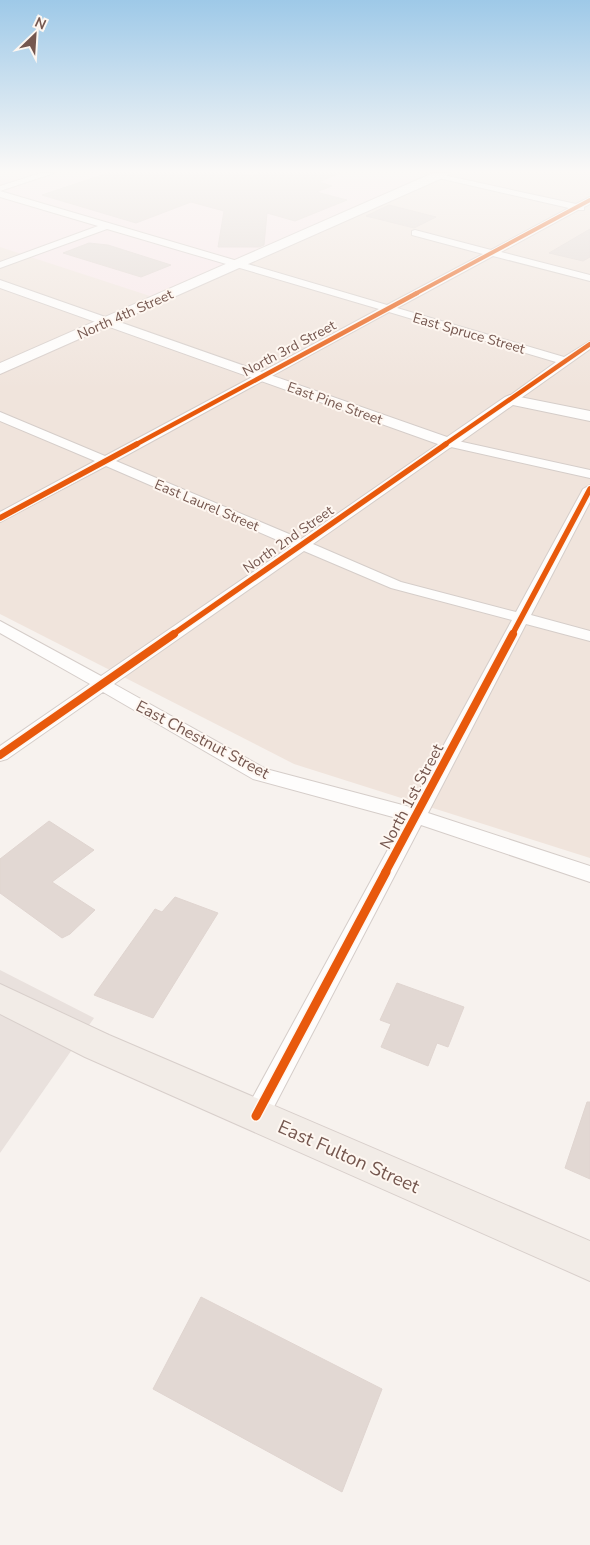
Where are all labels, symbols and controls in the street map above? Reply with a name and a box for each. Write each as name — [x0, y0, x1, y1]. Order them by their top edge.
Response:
north arrow — [10, 10, 60, 60]
text: N — [32, 13, 49, 34]
street label: North 4th Street — [74, 285, 176, 344]
street label: East Spruce Street — [411, 308, 527, 359]
street label: North 3rd Street — [239, 316, 339, 381]
street label: East Pine Street — [285, 377, 385, 430]
street label: East Laurel Street — [152, 475, 262, 536]
street label: North 2nd Street — [239, 501, 337, 578]
street label: East Chestnut Street — [132, 695, 273, 785]
street label: North 1st Street — [375, 740, 449, 853]
street label: East Fulton Street — [274, 1114, 424, 1200]

